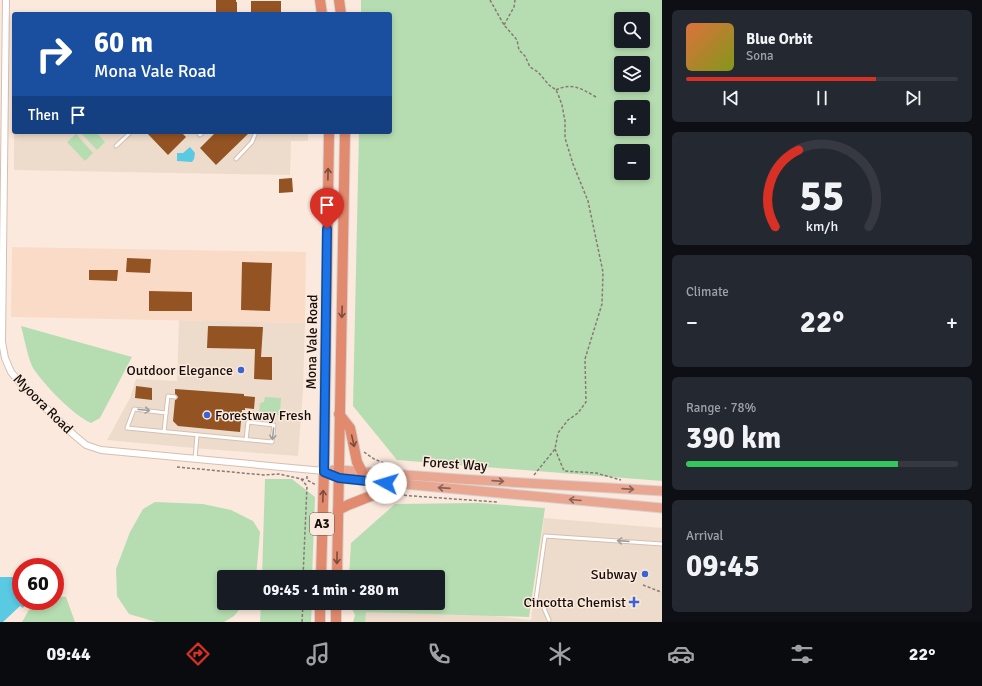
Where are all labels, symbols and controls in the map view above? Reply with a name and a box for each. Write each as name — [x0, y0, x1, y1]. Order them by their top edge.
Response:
map controls — [614, 12, 650, 180]
button: search — [614, 12, 650, 48]
text: 60 m — [94, 26, 153, 60]
icon: right — [28, 28, 80, 80]
text: Blue Orbit — [746, 30, 813, 48]
text: Sona — [746, 48, 774, 64]
button: layers — [614, 56, 650, 92]
text: Mona Vale Road — [94, 60, 216, 82]
icon: previous — [720, 87, 742, 109]
icon: pause — [811, 87, 833, 109]
icon: next — [902, 87, 924, 109]
button: + — [614, 100, 650, 136]
icon: arrive — [67, 104, 89, 126]
text: Then — [28, 106, 59, 124]
button: − — [614, 144, 650, 180]
one-way arrow — [325, 168, 332, 181]
text: 55 — [800, 170, 844, 221]
pin — [310, 188, 344, 229]
icon: arrive — [316, 194, 338, 216]
text: km/h — [806, 217, 838, 234]
text: Climate — [686, 284, 729, 300]
street label: Mona Vale Road — [303, 294, 321, 390]
text: 22° — [800, 304, 844, 341]
one-way arrow — [338, 305, 346, 318]
text: − — [686, 309, 698, 336]
text: + — [946, 309, 958, 336]
place label: Outdoor Elegance — [127, 362, 233, 379]
marker: Outdoor Elegance — [236, 365, 246, 375]
street label: Myoora Road — [10, 371, 76, 437]
text: Range · 78% — [686, 400, 756, 416]
one-way arrow — [137, 406, 150, 414]
place label: Forestway Fresh — [215, 407, 311, 424]
marker: Forestway Fresh — [202, 410, 212, 420]
text: 390 km — [686, 420, 781, 457]
one-way arrow — [269, 427, 277, 440]
one-way arrow — [349, 434, 357, 447]
street label: Forest Way — [422, 453, 488, 475]
position arrow — [365, 462, 407, 504]
one-way arrow — [491, 478, 504, 485]
one-way arrow — [438, 484, 451, 491]
one-way arrow — [621, 485, 634, 492]
one-way arrow — [319, 490, 327, 503]
one-way arrow — [569, 496, 582, 503]
road number: A3 — [310, 513, 334, 535]
text: Arrival — [686, 528, 723, 544]
one-way arrow — [617, 537, 630, 545]
text: 09:45 — [686, 548, 760, 585]
one-way arrow — [333, 551, 341, 564]
speed limit sign: 60 — [12, 558, 64, 610]
place label: Subway — [591, 566, 637, 583]
marker: Subway — [640, 569, 650, 579]
text: 09:45 · 1 min · 280 m — [263, 581, 399, 599]
place label: Cincotta Chemist — [523, 594, 626, 611]
marker: Cincotta Chemist — [629, 597, 639, 607]
icon: directions — [184, 640, 212, 668]
icon: music — [304, 640, 332, 668]
icon: phone — [425, 640, 453, 668]
icon: climate — [546, 640, 574, 668]
icon: car — [667, 640, 695, 668]
icon: filters — [788, 640, 816, 668]
text: 09:44 — [46, 643, 91, 665]
text: 22° — [909, 643, 936, 665]

